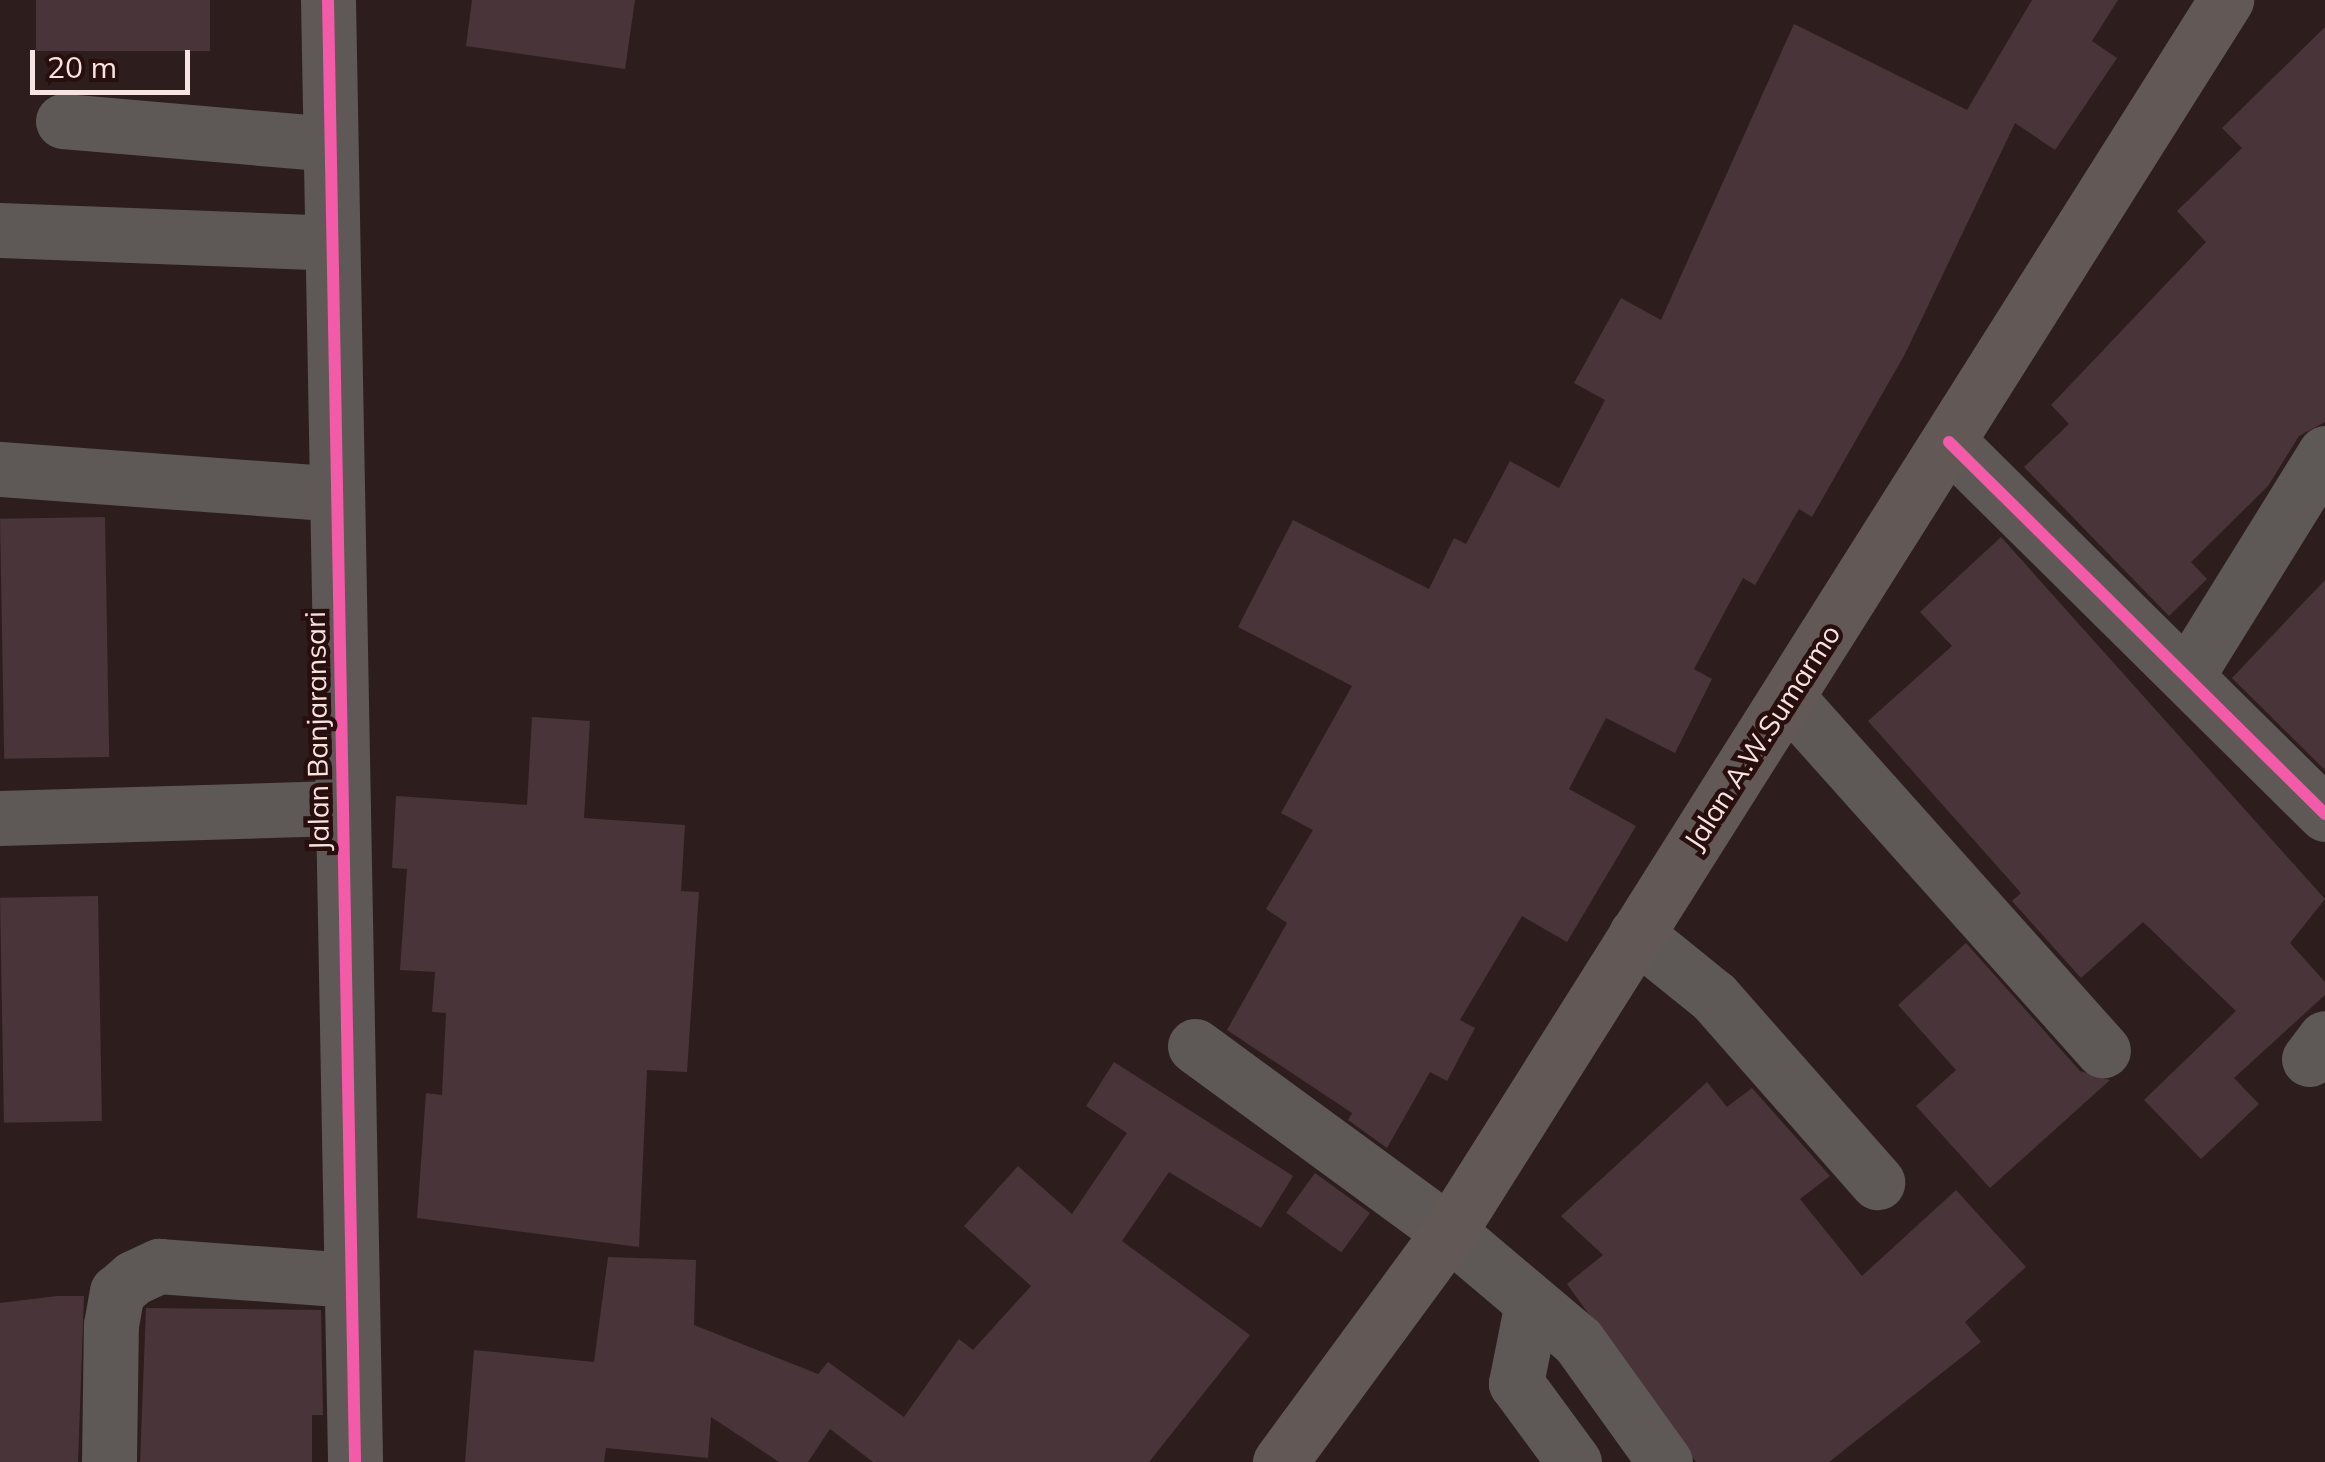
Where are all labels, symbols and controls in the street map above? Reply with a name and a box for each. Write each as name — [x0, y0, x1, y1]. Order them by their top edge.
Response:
scale bar — [35, 30, 195, 92]
text: 20 m — [47, 48, 117, 86]
street label: Jalan Banjaransari — [298, 611, 336, 851]
street label: Jalan A.W.Sumarmo — [1677, 618, 1847, 856]

